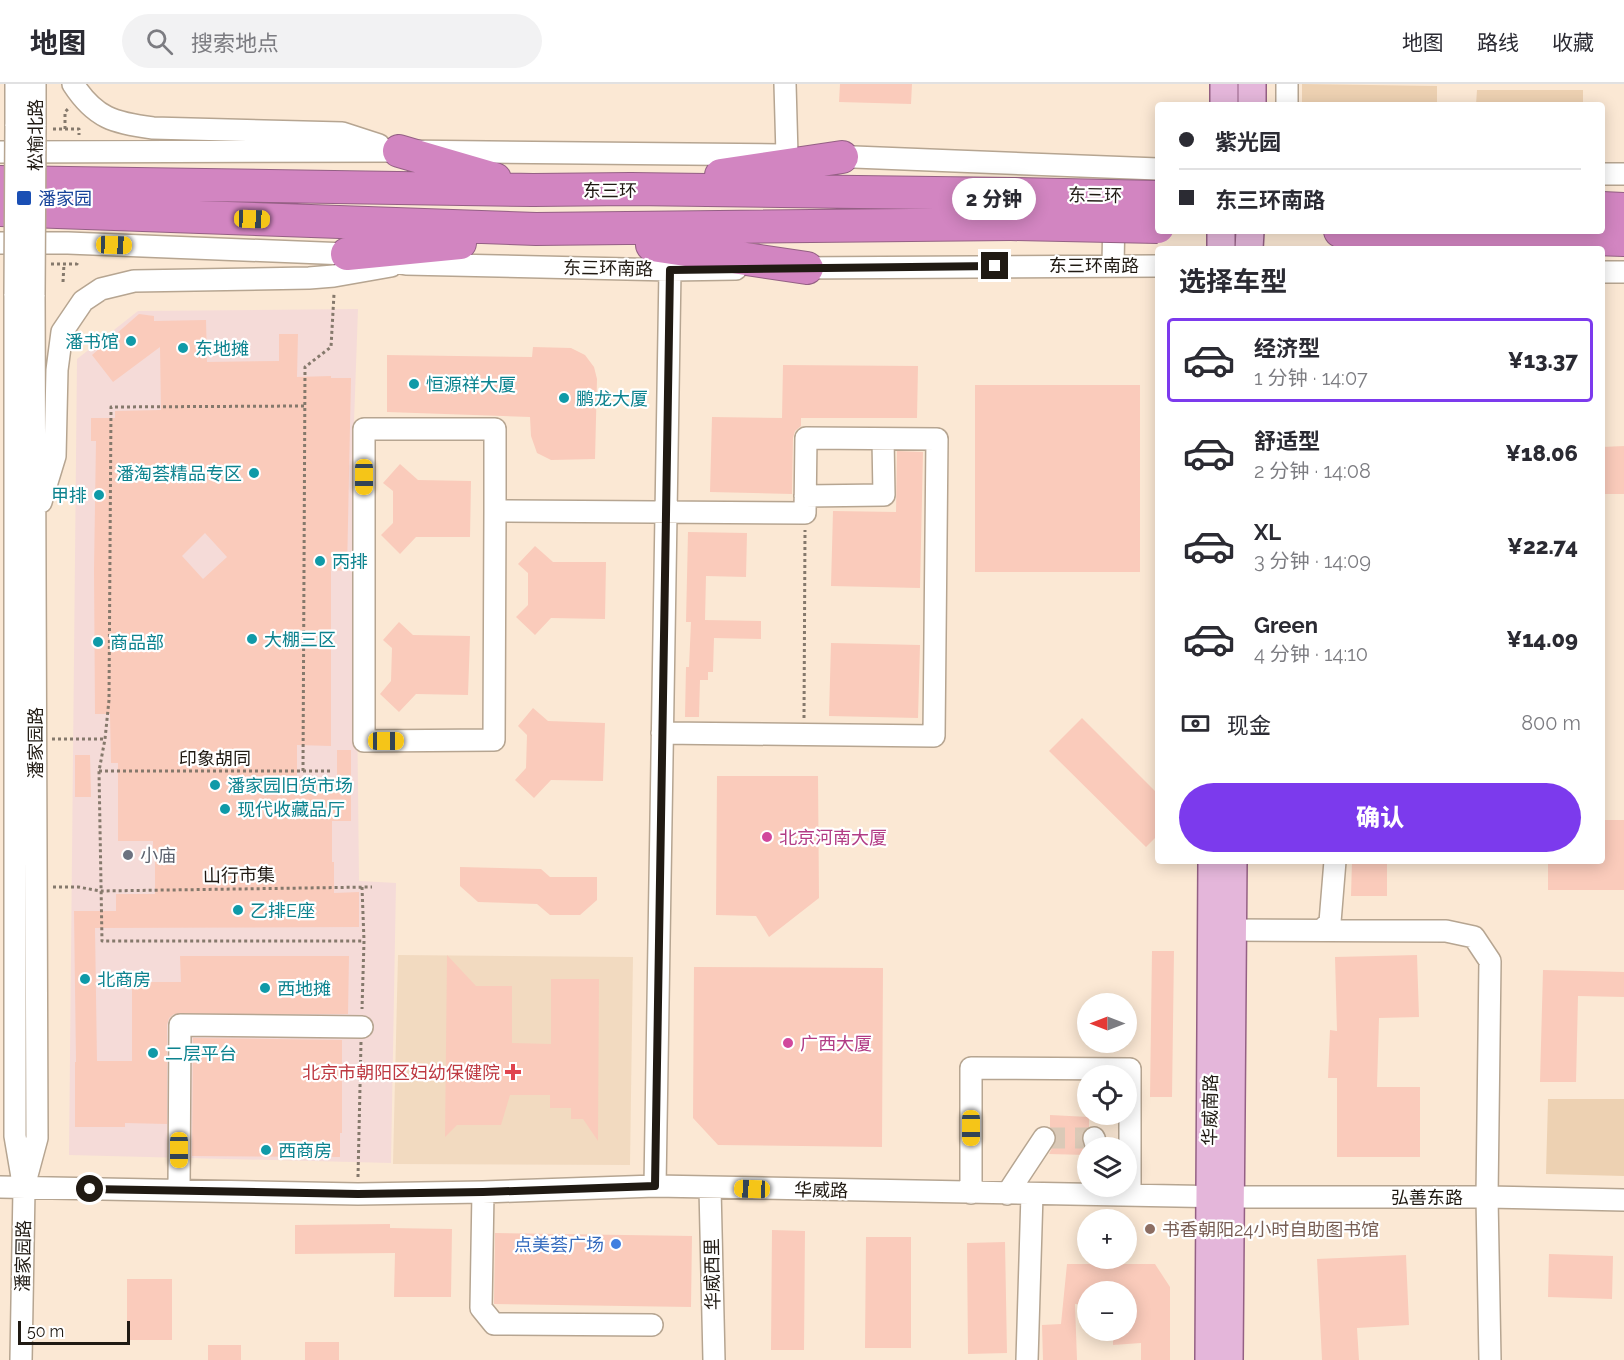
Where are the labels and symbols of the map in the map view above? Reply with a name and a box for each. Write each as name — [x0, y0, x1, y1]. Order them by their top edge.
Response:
street label: 松榆北路 — [25, 99, 46, 171]
callout: 2 分钟 — [953, 179, 1037, 221]
street label: 东三环 — [583, 180, 637, 201]
street label: 东三环 — [1068, 184, 1122, 206]
place label: 潘家园 — [38, 188, 92, 209]
marker: 潘家园 — [15, 189, 33, 207]
car — [234, 209, 270, 229]
car — [96, 235, 132, 255]
route end — [981, 252, 1008, 279]
street label: 东三环南路 — [1049, 255, 1139, 276]
street label: 东三环南路 — [563, 257, 653, 279]
place label: 潘书馆 — [65, 331, 119, 352]
marker: 潘书馆 — [124, 334, 138, 348]
place label: 东地摊 — [195, 338, 249, 359]
marker: 东地摊 — [176, 341, 190, 355]
place label: 恒源祥大厦 — [426, 374, 516, 395]
marker: 恒源祥大厦 — [407, 377, 421, 391]
place label: 鹏龙大厦 — [576, 388, 648, 409]
marker: 鹏龙大厦 — [557, 391, 571, 405]
car — [355, 459, 373, 495]
place label: 潘淘荟精品专区 — [116, 463, 242, 484]
marker: 潘淘荟精品专区 — [247, 466, 261, 480]
place label: 甲排 — [51, 485, 87, 506]
marker: 甲排 — [92, 488, 106, 502]
place label: 丙排 — [332, 551, 368, 572]
marker: 丙排 — [313, 554, 327, 568]
place label: 大棚三区 — [264, 629, 336, 650]
place label: 商品部 — [110, 632, 164, 653]
marker: 大棚三区 — [245, 632, 259, 646]
marker: 商品部 — [91, 635, 105, 649]
street label: 潘家园路 — [25, 707, 46, 779]
car — [368, 732, 404, 750]
street label: 印象胡同 — [179, 748, 251, 769]
place label: 潘家园旧货市场 — [227, 775, 353, 796]
marker: 潘家园旧货市场 — [208, 778, 222, 792]
place label: 现代收藏品厅 — [237, 799, 345, 820]
marker: 现代收藏品厅 — [218, 802, 232, 816]
place label: 北京河南大厦 — [779, 827, 887, 848]
marker: 北京河南大厦 — [760, 830, 774, 844]
place label: 小庙 — [140, 845, 176, 866]
marker: 小庙 — [121, 848, 135, 862]
street label: 山行市集 — [203, 864, 275, 886]
place label: 乙排E座 — [250, 900, 315, 921]
marker: 乙排E座 — [231, 903, 245, 917]
place label: 北商房 — [97, 969, 151, 990]
marker: 北商房 — [78, 972, 92, 986]
place label: 西地摊 — [277, 978, 331, 999]
marker: 西地摊 — [258, 981, 272, 995]
north arrow — [1077, 993, 1137, 1053]
place label: 广西大厦 — [800, 1033, 872, 1054]
marker: 广西大厦 — [781, 1036, 795, 1050]
place label: 二层平台 — [165, 1043, 237, 1064]
marker: 二层平台 — [146, 1046, 160, 1060]
place label: 北京市朝阳区妇幼保健院 — [302, 1062, 500, 1083]
marker: 北京市朝阳区妇幼保健院 — [504, 1063, 522, 1081]
street label: 华威南路 — [1199, 1074, 1221, 1146]
car — [962, 1110, 980, 1146]
car — [170, 1132, 188, 1168]
place label: 西商房 — [278, 1140, 332, 1161]
marker: 西商房 — [259, 1143, 273, 1157]
route start — [76, 1175, 103, 1202]
car — [734, 1179, 770, 1199]
street label: 华威路 — [794, 1179, 848, 1201]
street label: 弘善东路 — [1391, 1187, 1463, 1208]
place label: 书香朝阳24小时自助图书馆 — [1162, 1219, 1379, 1240]
street label: 潘家园路 — [12, 1220, 34, 1292]
marker: 书香朝阳24小时自助图书馆 — [1143, 1222, 1157, 1236]
place label: 点美荟广场 — [514, 1234, 604, 1255]
marker: 点美荟广场 — [609, 1237, 623, 1251]
street label: 华威西里 — [701, 1238, 723, 1310]
scale bar — [18, 1318, 130, 1346]

